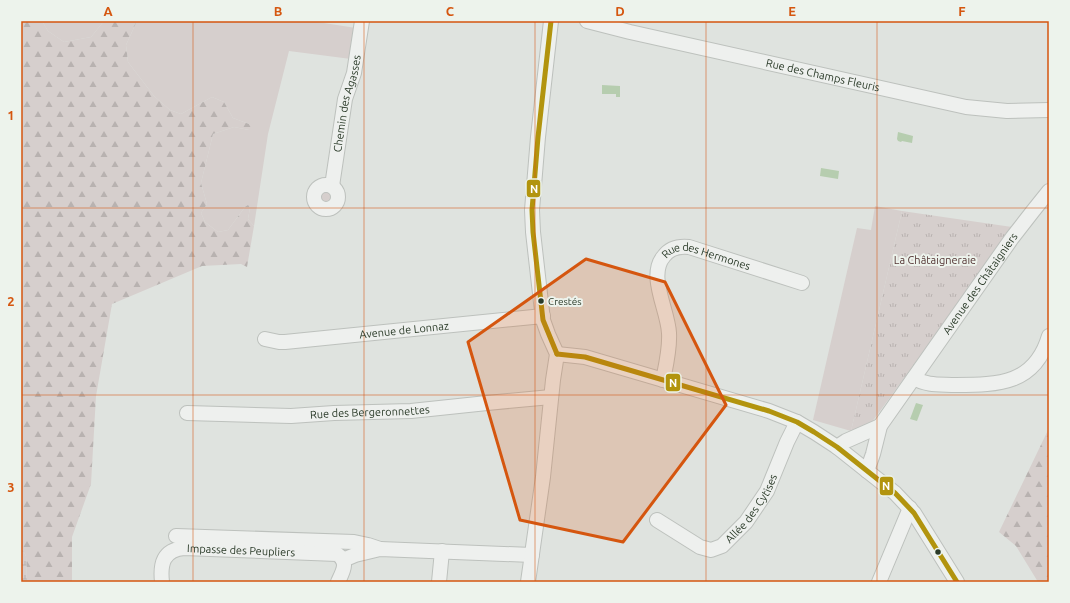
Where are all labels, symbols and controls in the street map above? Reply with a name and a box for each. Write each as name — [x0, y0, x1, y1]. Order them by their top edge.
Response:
text: A — [103, 4, 113, 18]
text: B — [274, 4, 283, 18]
text: C — [446, 4, 455, 18]
text: D — [615, 4, 625, 18]
text: E — [788, 4, 796, 18]
text: F — [958, 4, 966, 18]
street label: Chemin des Agasses — [331, 54, 363, 153]
street label: Rue des Champs Fleuris — [765, 57, 881, 94]
text: 1 — [7, 108, 15, 122]
line badge: N — [526, 179, 541, 198]
text: N — [530, 183, 538, 195]
street label: Avenue des Châtaigniers — [940, 230, 1020, 337]
street label: Rue des Hermones — [659, 241, 752, 272]
park label: La Châtaigneraie — [894, 254, 976, 266]
text: 2 — [7, 294, 15, 308]
marker: Crestés — [536, 296, 546, 306]
place label: Crestés — [548, 296, 582, 307]
street label: Avenue de Lonnaz — [359, 320, 449, 340]
line badge: N — [665, 373, 681, 392]
text: N — [669, 377, 677, 389]
street label: Rue des Bergeronnettes — [310, 403, 431, 421]
street label: Allée des Cytises — [723, 472, 779, 545]
line badge: N — [879, 476, 894, 496]
text: 3 — [7, 480, 15, 494]
text: N — [882, 480, 890, 492]
street label: Impasse des Peupliers — [187, 542, 296, 558]
unlabelled marker — [933, 547, 943, 557]

